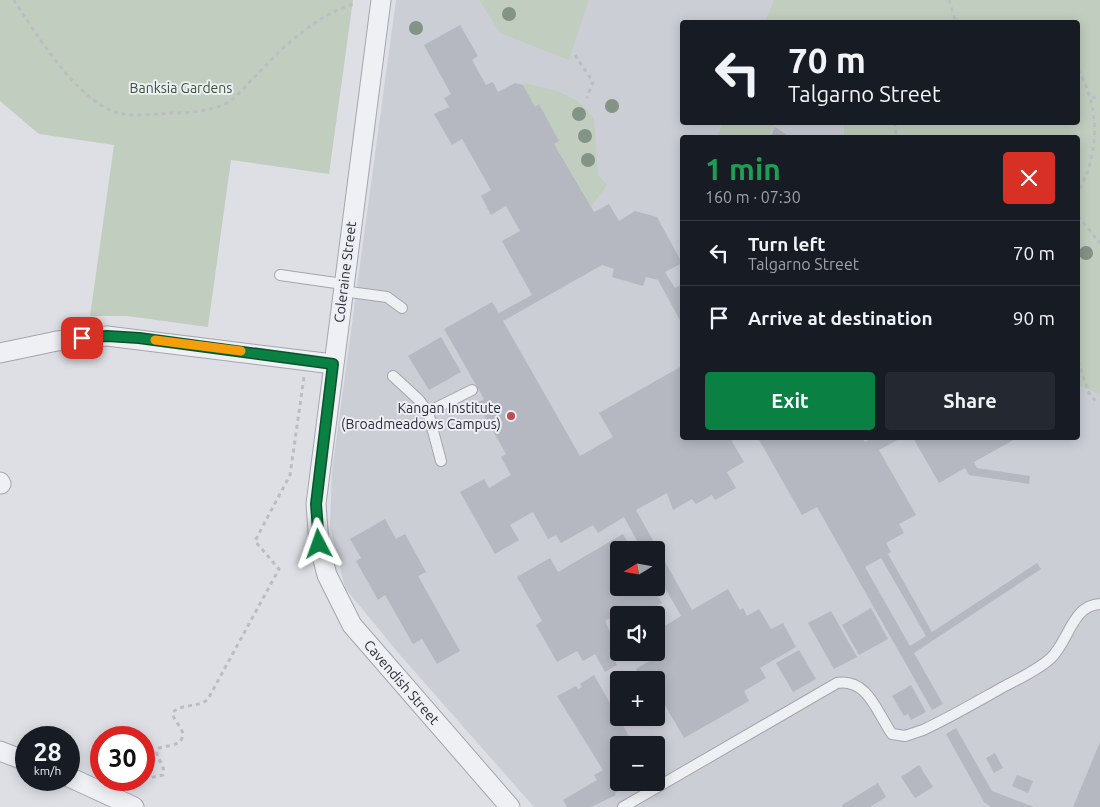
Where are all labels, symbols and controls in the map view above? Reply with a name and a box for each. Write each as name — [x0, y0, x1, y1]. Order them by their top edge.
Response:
icon: left — [705, 40, 770, 105]
text: 70 m — [788, 40, 866, 80]
park label: Banksia Gardens — [130, 80, 232, 96]
text: Talgarno Street — [788, 81, 941, 106]
text: 1 min — [705, 152, 781, 186]
button: close — [1003, 152, 1055, 204]
text: 160 m · 07:30 — [705, 188, 801, 206]
street label: Coleraine Street — [331, 220, 359, 324]
text: Turn left — [748, 233, 826, 255]
icon: left — [705, 239, 733, 267]
text: 70 m — [1013, 242, 1055, 264]
text: Talgarno Street — [748, 255, 859, 273]
icon: arrive — [705, 304, 733, 332]
text: Arrive at destination — [748, 307, 933, 329]
text: 90 m — [1013, 307, 1055, 329]
pin — [61, 317, 103, 359]
icon: arrive — [68, 324, 96, 352]
button: Exit — [705, 372, 875, 430]
button: Share — [885, 372, 1055, 430]
place label: Kangan Institute (Broadmeadows Campus) — [341, 400, 501, 432]
marker: Kangan Institute (Broadmeadows Campus) — [505, 410, 517, 422]
position arrow — [292, 517, 344, 569]
north arrow — [610, 541, 665, 596]
map controls — [610, 541, 665, 791]
button: sound — [610, 606, 665, 661]
street label: Cavendish Street — [361, 637, 443, 728]
button: + — [610, 671, 665, 726]
speed limit sign: 30 — [90, 726, 155, 791]
button: − — [610, 736, 665, 791]
text: 28 — [33, 738, 62, 766]
text: km/h — [34, 764, 61, 777]

